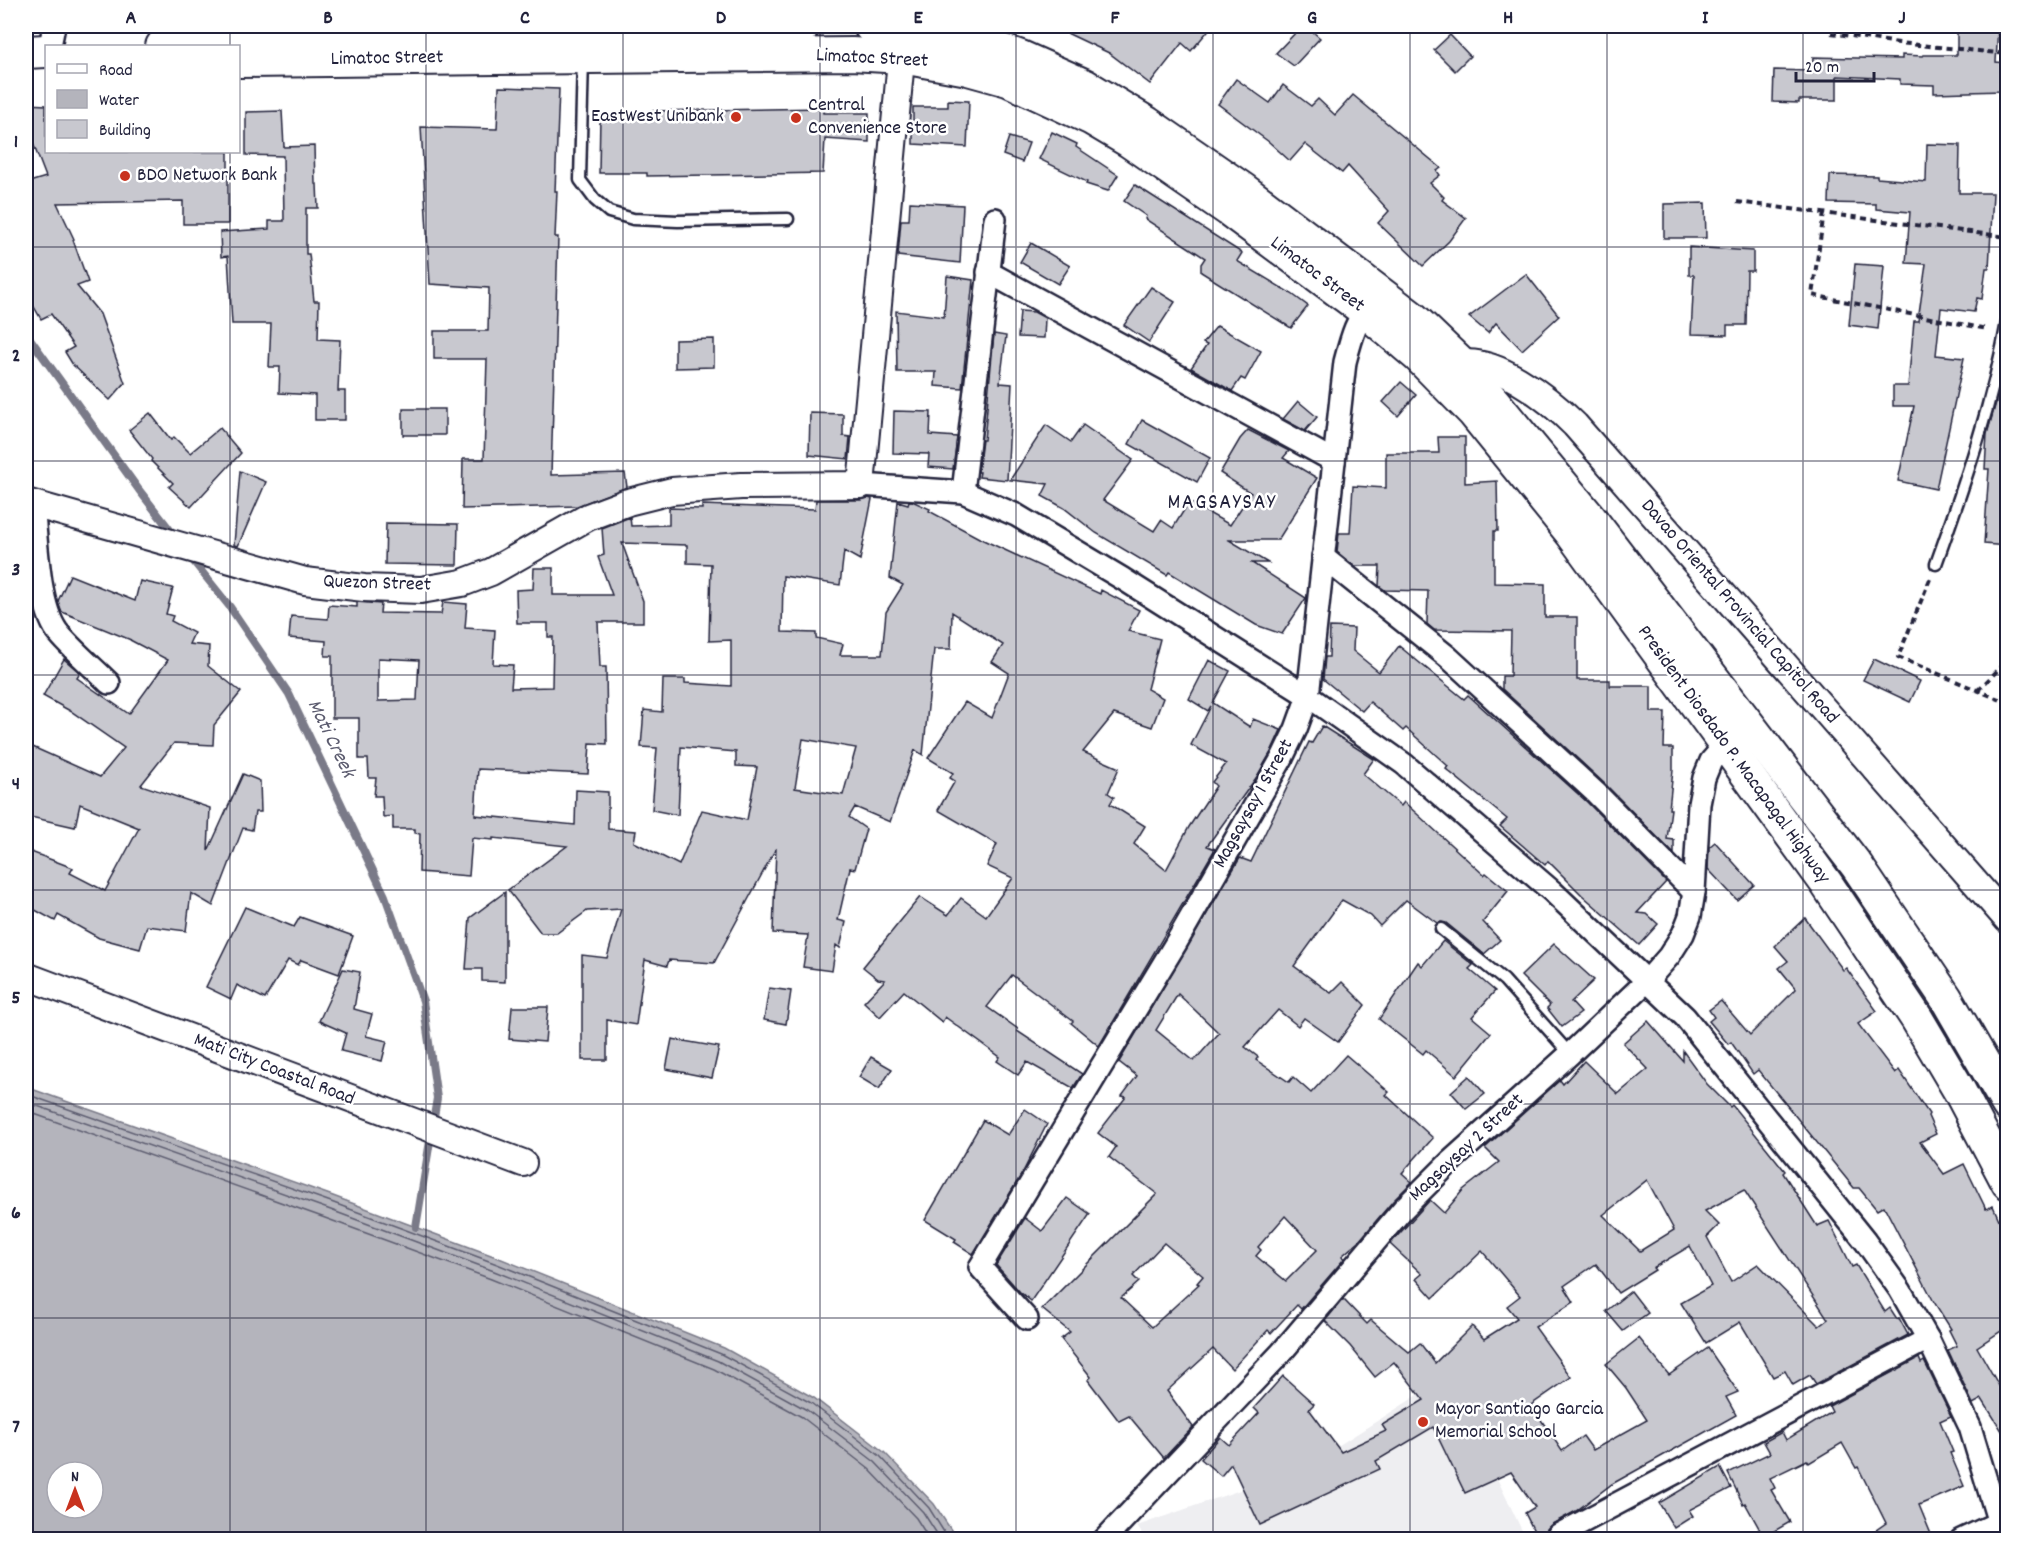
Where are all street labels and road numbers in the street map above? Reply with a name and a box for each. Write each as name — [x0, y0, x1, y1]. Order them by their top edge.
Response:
street label: Limatoc Street — [815, 42, 929, 76]
street label: Limatoc Street — [331, 44, 443, 74]
street label: Limatoc Street — [1264, 230, 1370, 320]
street label: Davao Oriental Provincial Capitol Road — [1633, 493, 1845, 731]
street label: Quezon Street — [323, 568, 431, 600]
street label: President Diosdado P. Macapagal Highway — [1630, 620, 1837, 891]
street label: Magsaysay 1 Street — [1207, 734, 1301, 874]
street label: Mati City Coastal Road — [189, 1026, 359, 1114]
street label: Magsaysay 2 Street — [1403, 1087, 1531, 1209]

